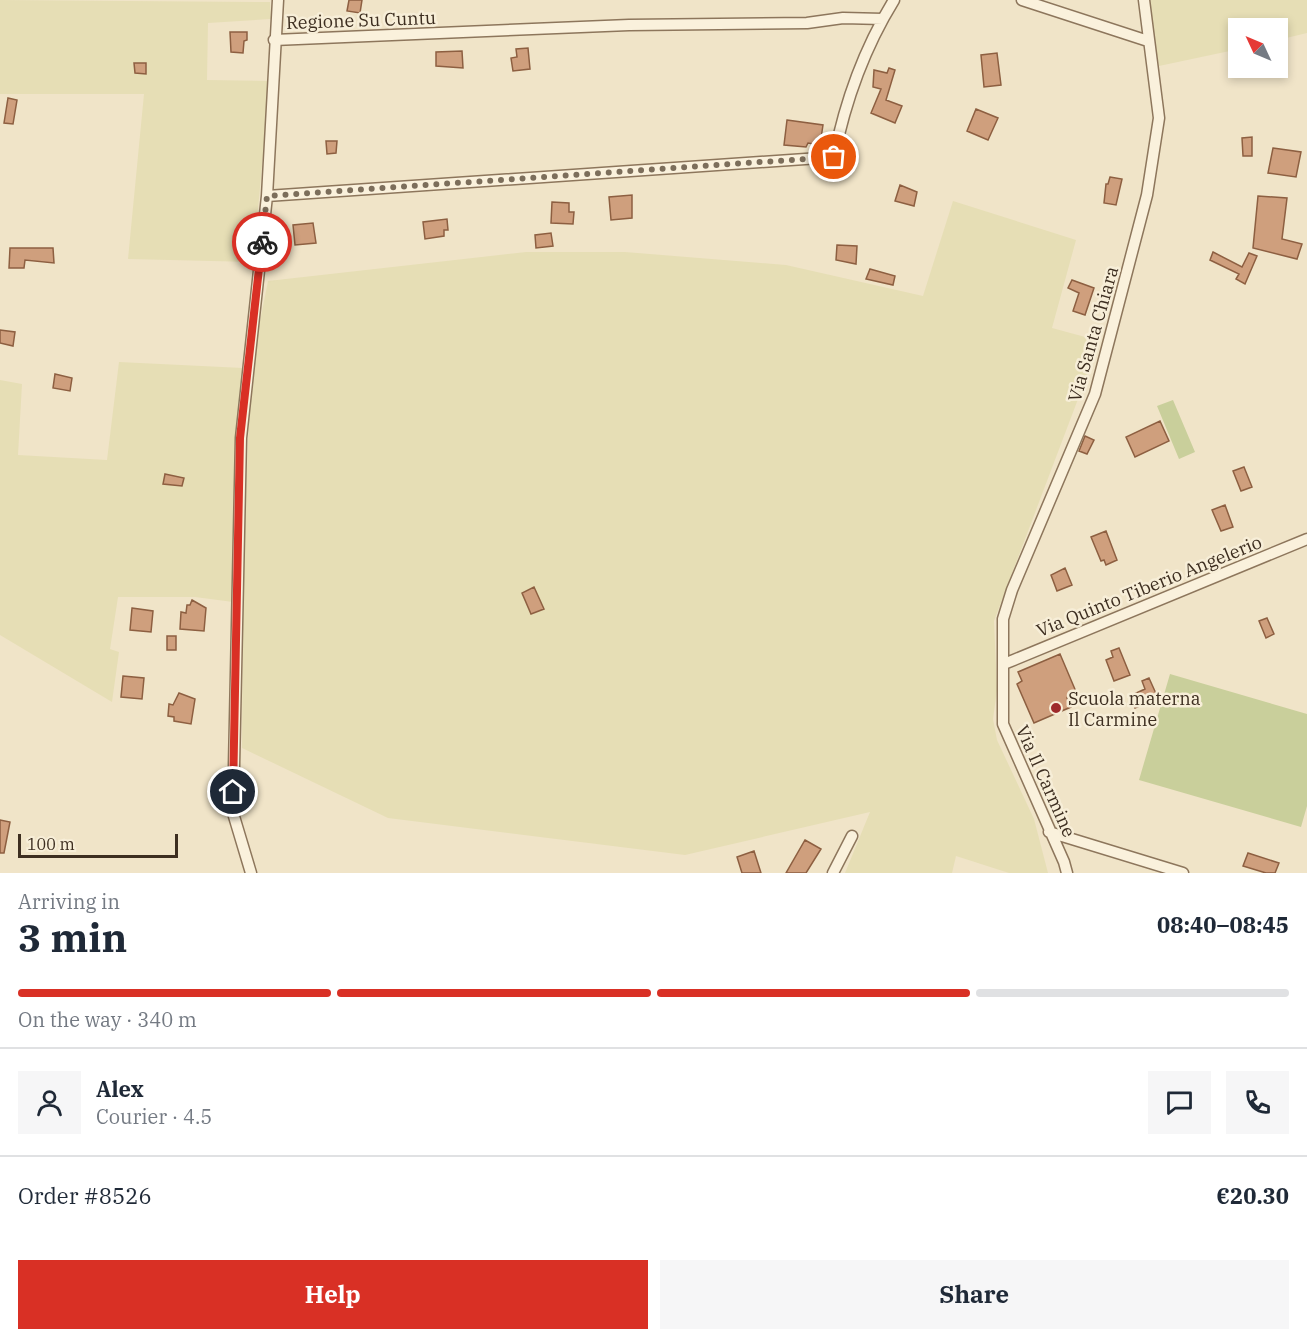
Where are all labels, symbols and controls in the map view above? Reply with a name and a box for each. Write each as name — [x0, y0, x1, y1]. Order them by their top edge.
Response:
street label: Regione Su Cuntu — [286, 6, 436, 34]
north arrow — [1228, 18, 1288, 78]
map controls — [1228, 18, 1288, 78]
pin — [808, 131, 859, 182]
icon: bag — [817, 140, 850, 173]
courier — [232, 212, 292, 272]
icon: bike — [246, 226, 279, 259]
street label: Via Santa Chiara — [1063, 264, 1123, 404]
street label: Via Quinto Tiberio Angelerio — [1033, 530, 1265, 642]
place label: Scuola materna Il Carmine — [1068, 687, 1201, 731]
marker: Scuola materna Il Carmine — [1049, 701, 1063, 715]
street label: Via Il Carmine — [1011, 721, 1081, 841]
pin — [207, 766, 258, 817]
icon: home — [216, 775, 249, 808]
scale bar — [18, 831, 178, 858]
text: 100 m — [27, 834, 75, 854]
text: Arriving in — [18, 888, 120, 915]
text: 08:40–08:45 — [1157, 910, 1289, 939]
text: 3 min — [18, 912, 127, 963]
text: On the way · 340 m — [18, 1006, 197, 1033]
button: person — [18, 1071, 81, 1134]
button: chat — [1148, 1071, 1211, 1134]
button: phone — [1226, 1071, 1289, 1134]
text: Alex — [96, 1074, 144, 1103]
text: Courier · 4.5 — [96, 1103, 212, 1130]
text: Order #8526 — [18, 1181, 152, 1210]
text: €20.30 — [1216, 1181, 1289, 1210]
button: Help — [18, 1260, 648, 1329]
button: Share — [660, 1260, 1289, 1329]

